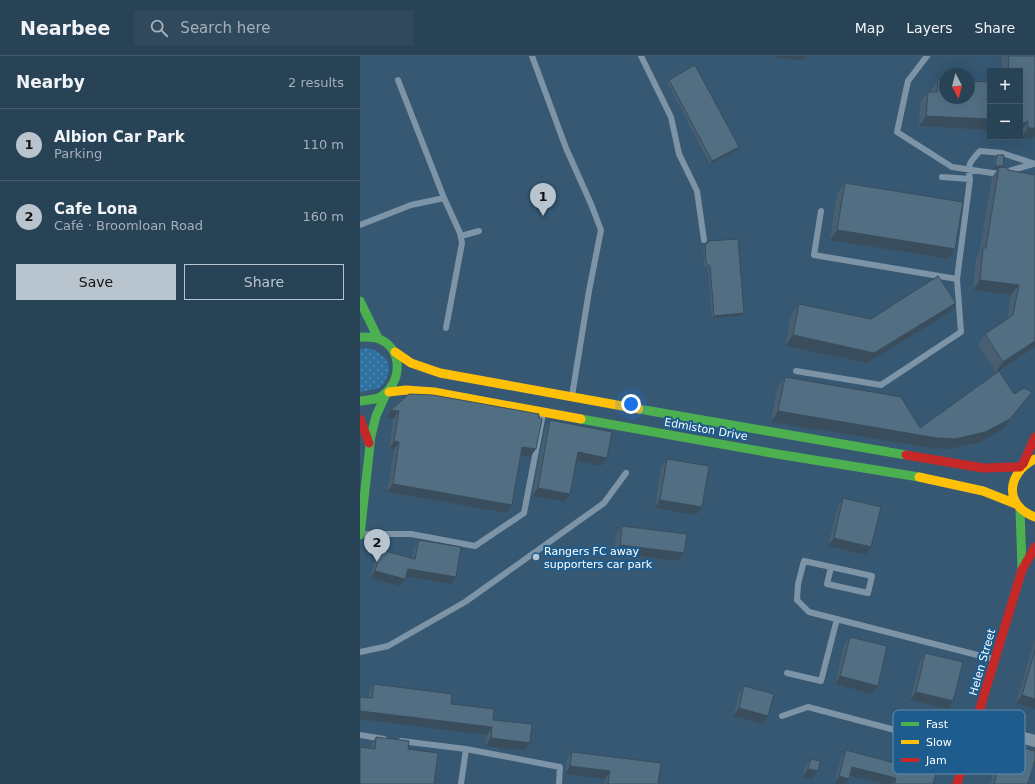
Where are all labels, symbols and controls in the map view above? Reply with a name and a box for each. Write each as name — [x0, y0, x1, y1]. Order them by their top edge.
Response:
search box — [134, 10, 414, 46]
text: Nearbee — [20, 17, 110, 39]
icon: search — [148, 17, 170, 39]
text: Search here — [180, 19, 270, 37]
text: Map — [855, 20, 884, 36]
text: Layers — [906, 20, 953, 36]
text: Share — [975, 20, 1015, 36]
north arrow — [939, 68, 975, 104]
map controls — [987, 68, 1023, 140]
button: + — [987, 68, 1023, 104]
text: Nearby — [16, 72, 85, 92]
text: 2 results — [288, 75, 344, 90]
button: − — [987, 104, 1023, 140]
text: Albion Car Park — [54, 128, 185, 146]
text: 1 — [24, 137, 34, 152]
text: 110 m — [302, 137, 344, 152]
text: Parking — [54, 146, 102, 161]
pin: 1 — [530, 183, 556, 216]
text: Cafe Lona — [54, 200, 138, 218]
text: 2 — [24, 209, 34, 224]
text: 160 m — [302, 209, 344, 224]
text: Café · Broomloan Road — [54, 218, 203, 233]
button: Save — [16, 264, 176, 300]
button: Share — [184, 264, 344, 300]
your location — [621, 394, 641, 414]
street label: Edmiston Drive — [663, 416, 749, 443]
pin: 2 — [364, 529, 390, 562]
place label: Rangers FC away supporters car park — [544, 545, 653, 571]
marker: Rangers FC away supporters car park — [531, 552, 541, 562]
street label: Helen Street — [967, 627, 998, 697]
legend — [893, 710, 1025, 774]
text: Fast — [926, 718, 949, 731]
text: Slow — [926, 736, 952, 749]
text: Jam — [925, 754, 947, 767]

